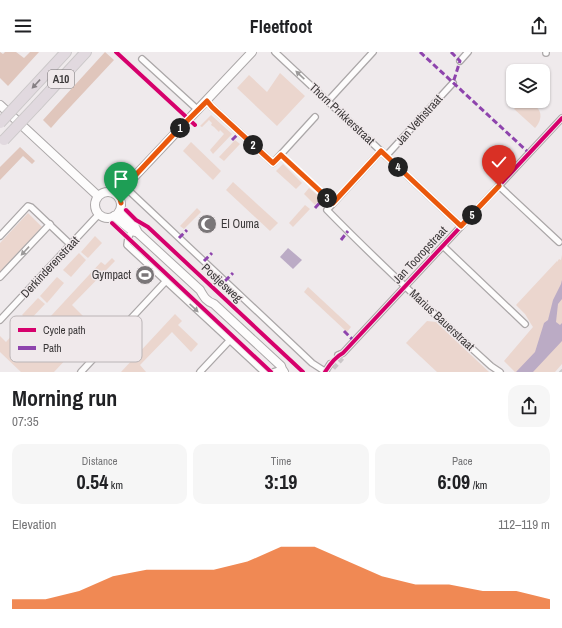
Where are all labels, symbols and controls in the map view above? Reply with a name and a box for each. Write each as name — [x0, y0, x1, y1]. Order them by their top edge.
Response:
text: Fleetfoot — [250, 14, 312, 39]
icon: menu — [12, 15, 34, 37]
icon: share — [528, 15, 550, 37]
map controls — [506, 64, 550, 108]
button: layers — [506, 64, 550, 108]
road number: A10 — [48, 70, 74, 88]
one-way arrow — [295, 70, 305, 80]
one-way arrow — [32, 79, 41, 89]
street label: Thorn Prikkerstraat — [306, 79, 378, 149]
street label: Jan Vethstraat — [392, 91, 446, 149]
pin: 1 — [170, 118, 190, 138]
text: 1 — [177, 121, 183, 135]
pin: 2 — [243, 135, 263, 155]
text: 2 — [250, 138, 256, 152]
pin — [482, 145, 516, 186]
icon: check — [488, 151, 510, 173]
pin: 4 — [388, 157, 408, 177]
text: 4 — [395, 160, 401, 174]
pin — [104, 162, 138, 203]
icon: arrive — [110, 168, 132, 190]
pin: 3 — [317, 188, 337, 208]
text: 3 — [324, 191, 330, 205]
pin: 5 — [462, 205, 482, 225]
text: 5 — [469, 208, 475, 222]
mosque icon: El Ouma — [196, 213, 218, 235]
place label: El Ouma — [221, 216, 260, 232]
street label: Jan Tooropstraat — [389, 223, 451, 287]
street label: Derkinderenstraat — [17, 233, 83, 301]
one-way arrow — [20, 246, 30, 256]
street label: Postjesweg — [198, 260, 246, 306]
sports icon: Gympact — [134, 264, 156, 286]
place label: Gympact — [92, 267, 131, 283]
street label: Marius Bauerstraat — [406, 286, 478, 355]
one-way arrow — [189, 303, 200, 312]
legend — [10, 316, 142, 362]
text: Cycle path — [43, 323, 86, 337]
text: Path — [43, 341, 62, 355]
text: Morning run — [12, 383, 117, 413]
button: share — [508, 385, 550, 427]
text: 07:35 — [12, 413, 39, 430]
text: Distance — [82, 454, 117, 468]
text: Time — [271, 454, 291, 468]
text: Pace — [452, 454, 473, 468]
text: 0.54 — [76, 468, 108, 495]
text: 3:19 — [265, 468, 297, 495]
text: 6:09 — [437, 468, 470, 495]
text: km — [108, 478, 123, 492]
text: /km — [470, 478, 487, 492]
text: Elevation — [12, 516, 56, 533]
text: 112–119 m — [498, 516, 550, 533]

